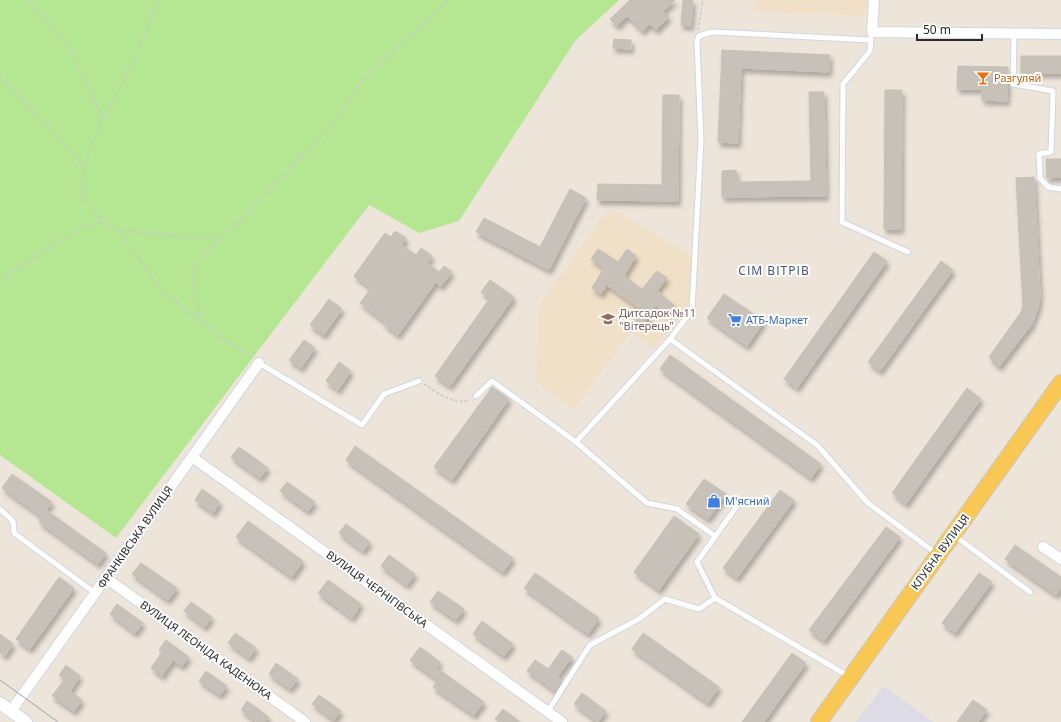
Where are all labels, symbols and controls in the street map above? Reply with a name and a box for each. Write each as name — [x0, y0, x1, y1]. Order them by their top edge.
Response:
scale bar — [917, 16, 982, 42]
text: 50 m — [923, 21, 951, 38]
bar icon: Разгуляй — [975, 70, 991, 86]
place label: Разгуляй — [994, 70, 1041, 85]
district label: СІМ ВІТРІВ — [738, 262, 810, 279]
place label: Дитсадок №11 "Вітерець" — [619, 305, 696, 333]
school or university icon: Дитсадок №11 "Вітерець" — [600, 311, 616, 327]
supermarket icon: АТБ-Маркет — [727, 312, 743, 328]
place label: АТБ-Маркет — [746, 312, 808, 327]
street label: ФРАНКІВСЬКА ВУЛИЦЯ — [93, 482, 176, 591]
shop icon: М'ясний — [706, 493, 722, 509]
place label: М'ясний — [725, 493, 770, 508]
street label: КЛУБНА ВУЛИЦЯ — [907, 511, 972, 593]
street label: ВУЛИЦЯ ЧЕРНІГІВСЬКА — [324, 547, 432, 631]
street label: ВУЛИЦЯ ЛЕОНІДА КАДЕНЮКА — [137, 597, 276, 703]

